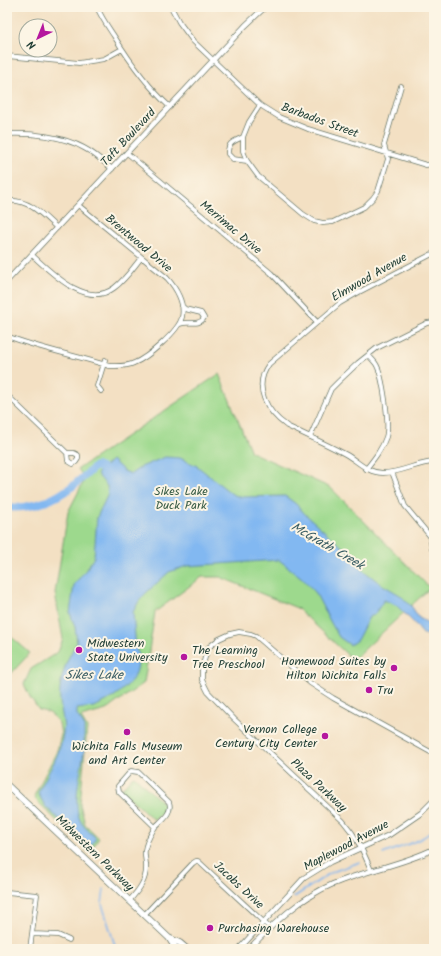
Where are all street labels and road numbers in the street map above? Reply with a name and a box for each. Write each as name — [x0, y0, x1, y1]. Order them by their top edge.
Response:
street label: Barbados Street — [279, 98, 361, 143]
street label: Taft Boulevard — [96, 103, 161, 171]
street label: Merrimac Drive — [195, 196, 266, 259]
street label: Brentwood Drive — [101, 209, 177, 278]
street label: Elmwood Avenue — [328, 248, 411, 307]
street label: Plaza Parkway — [286, 754, 352, 817]
street label: Midwestern Parkway — [51, 811, 139, 896]
street label: Maplewood Avenue — [300, 815, 393, 876]
street label: Jacobs Drive — [209, 857, 269, 914]

